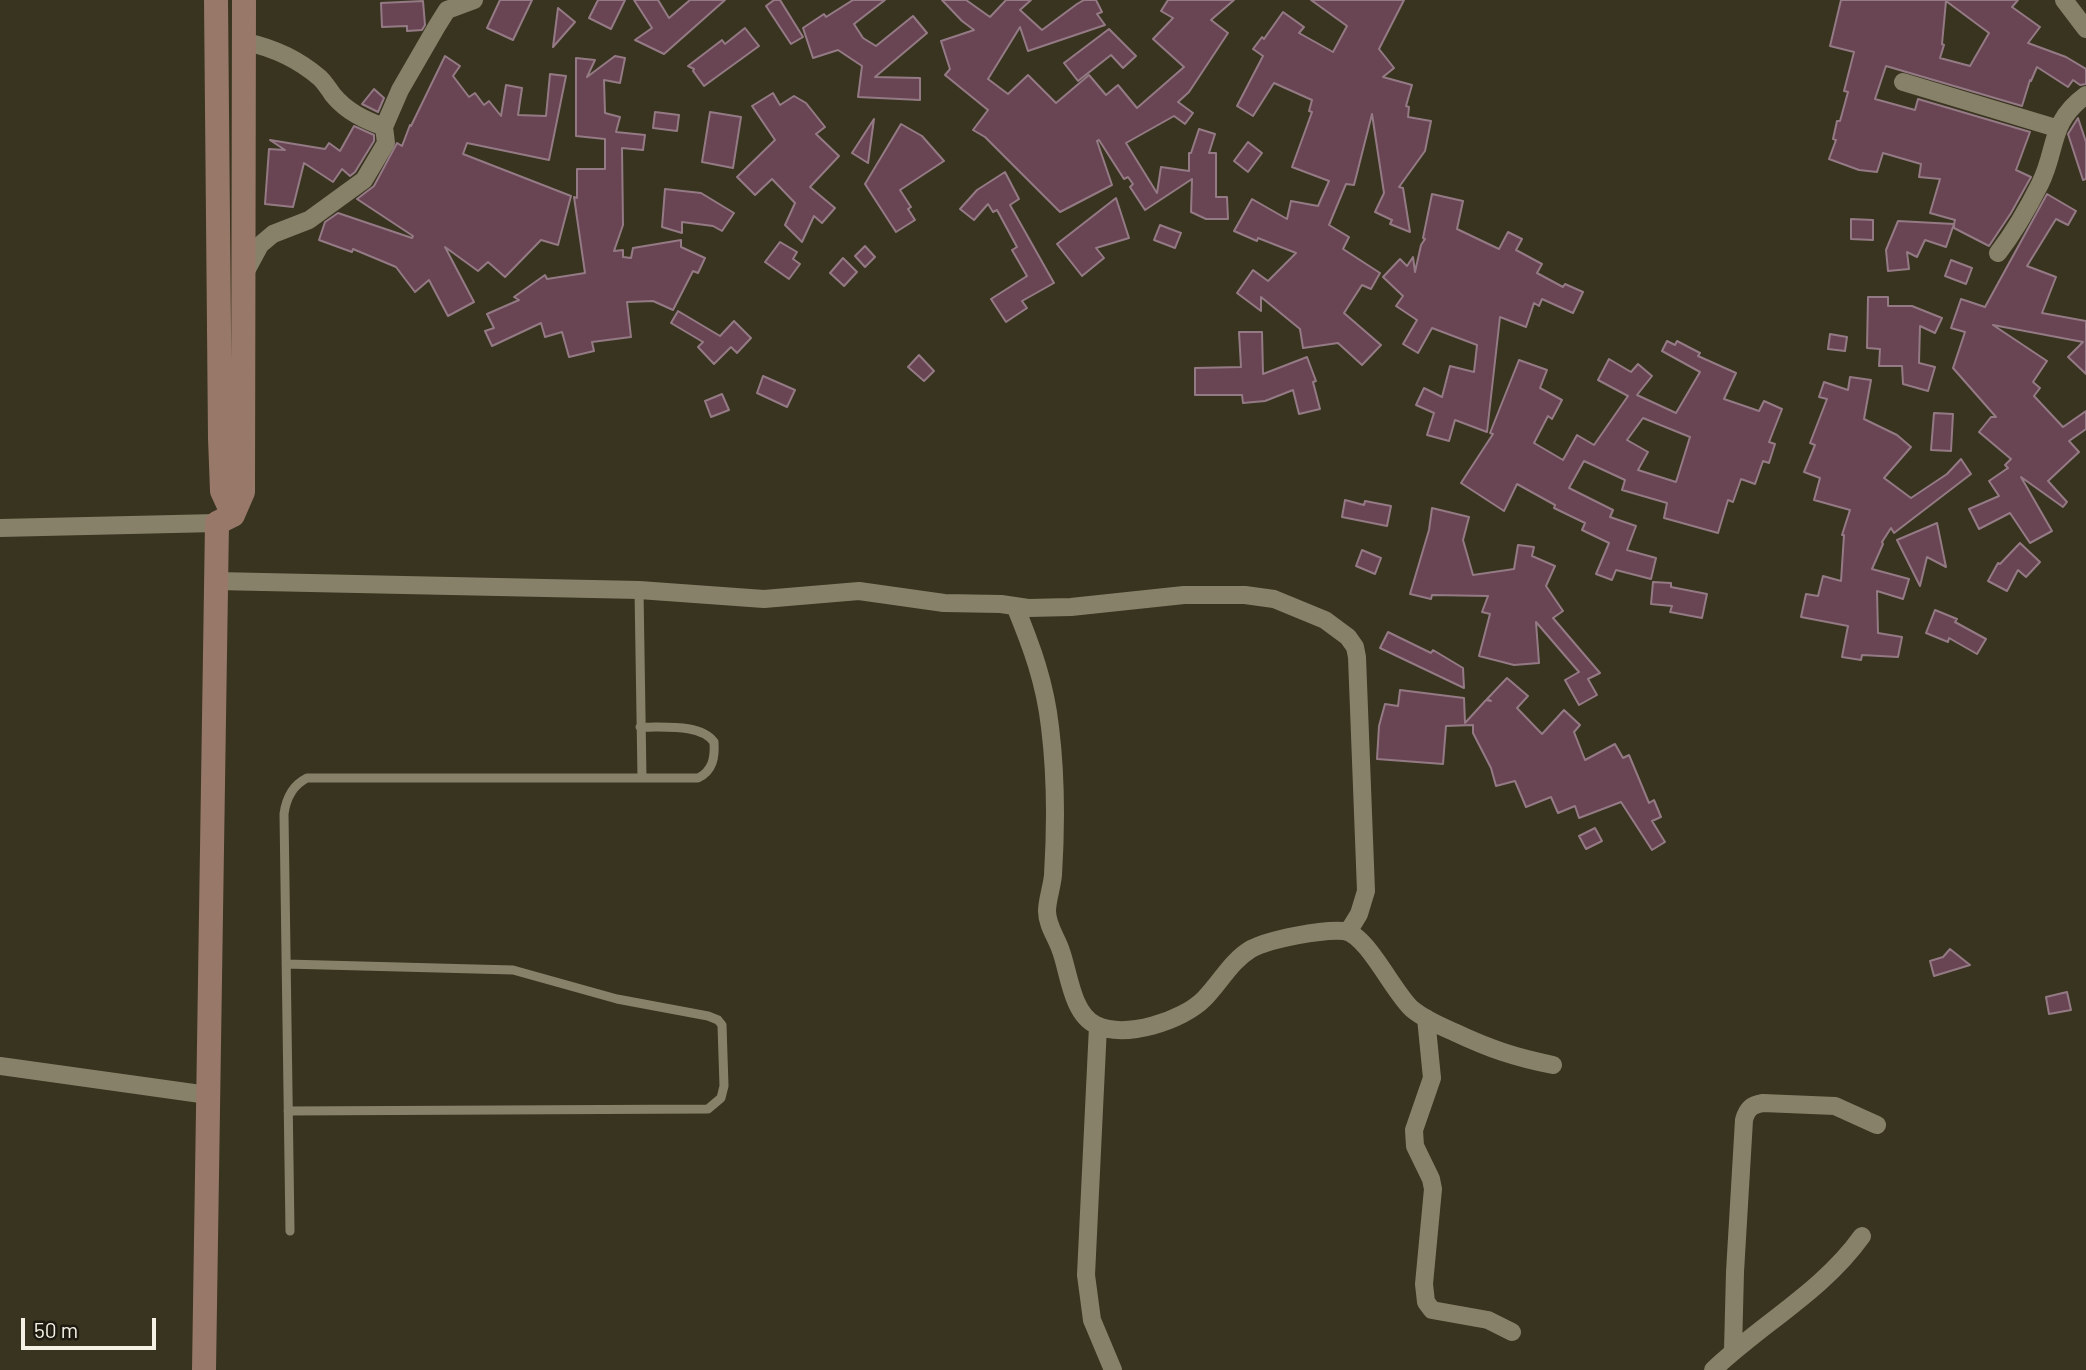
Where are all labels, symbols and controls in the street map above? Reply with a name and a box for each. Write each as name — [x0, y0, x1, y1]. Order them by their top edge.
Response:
scale bar — [24, 1304, 159, 1348]
text: 50 m — [34, 1317, 78, 1342]

